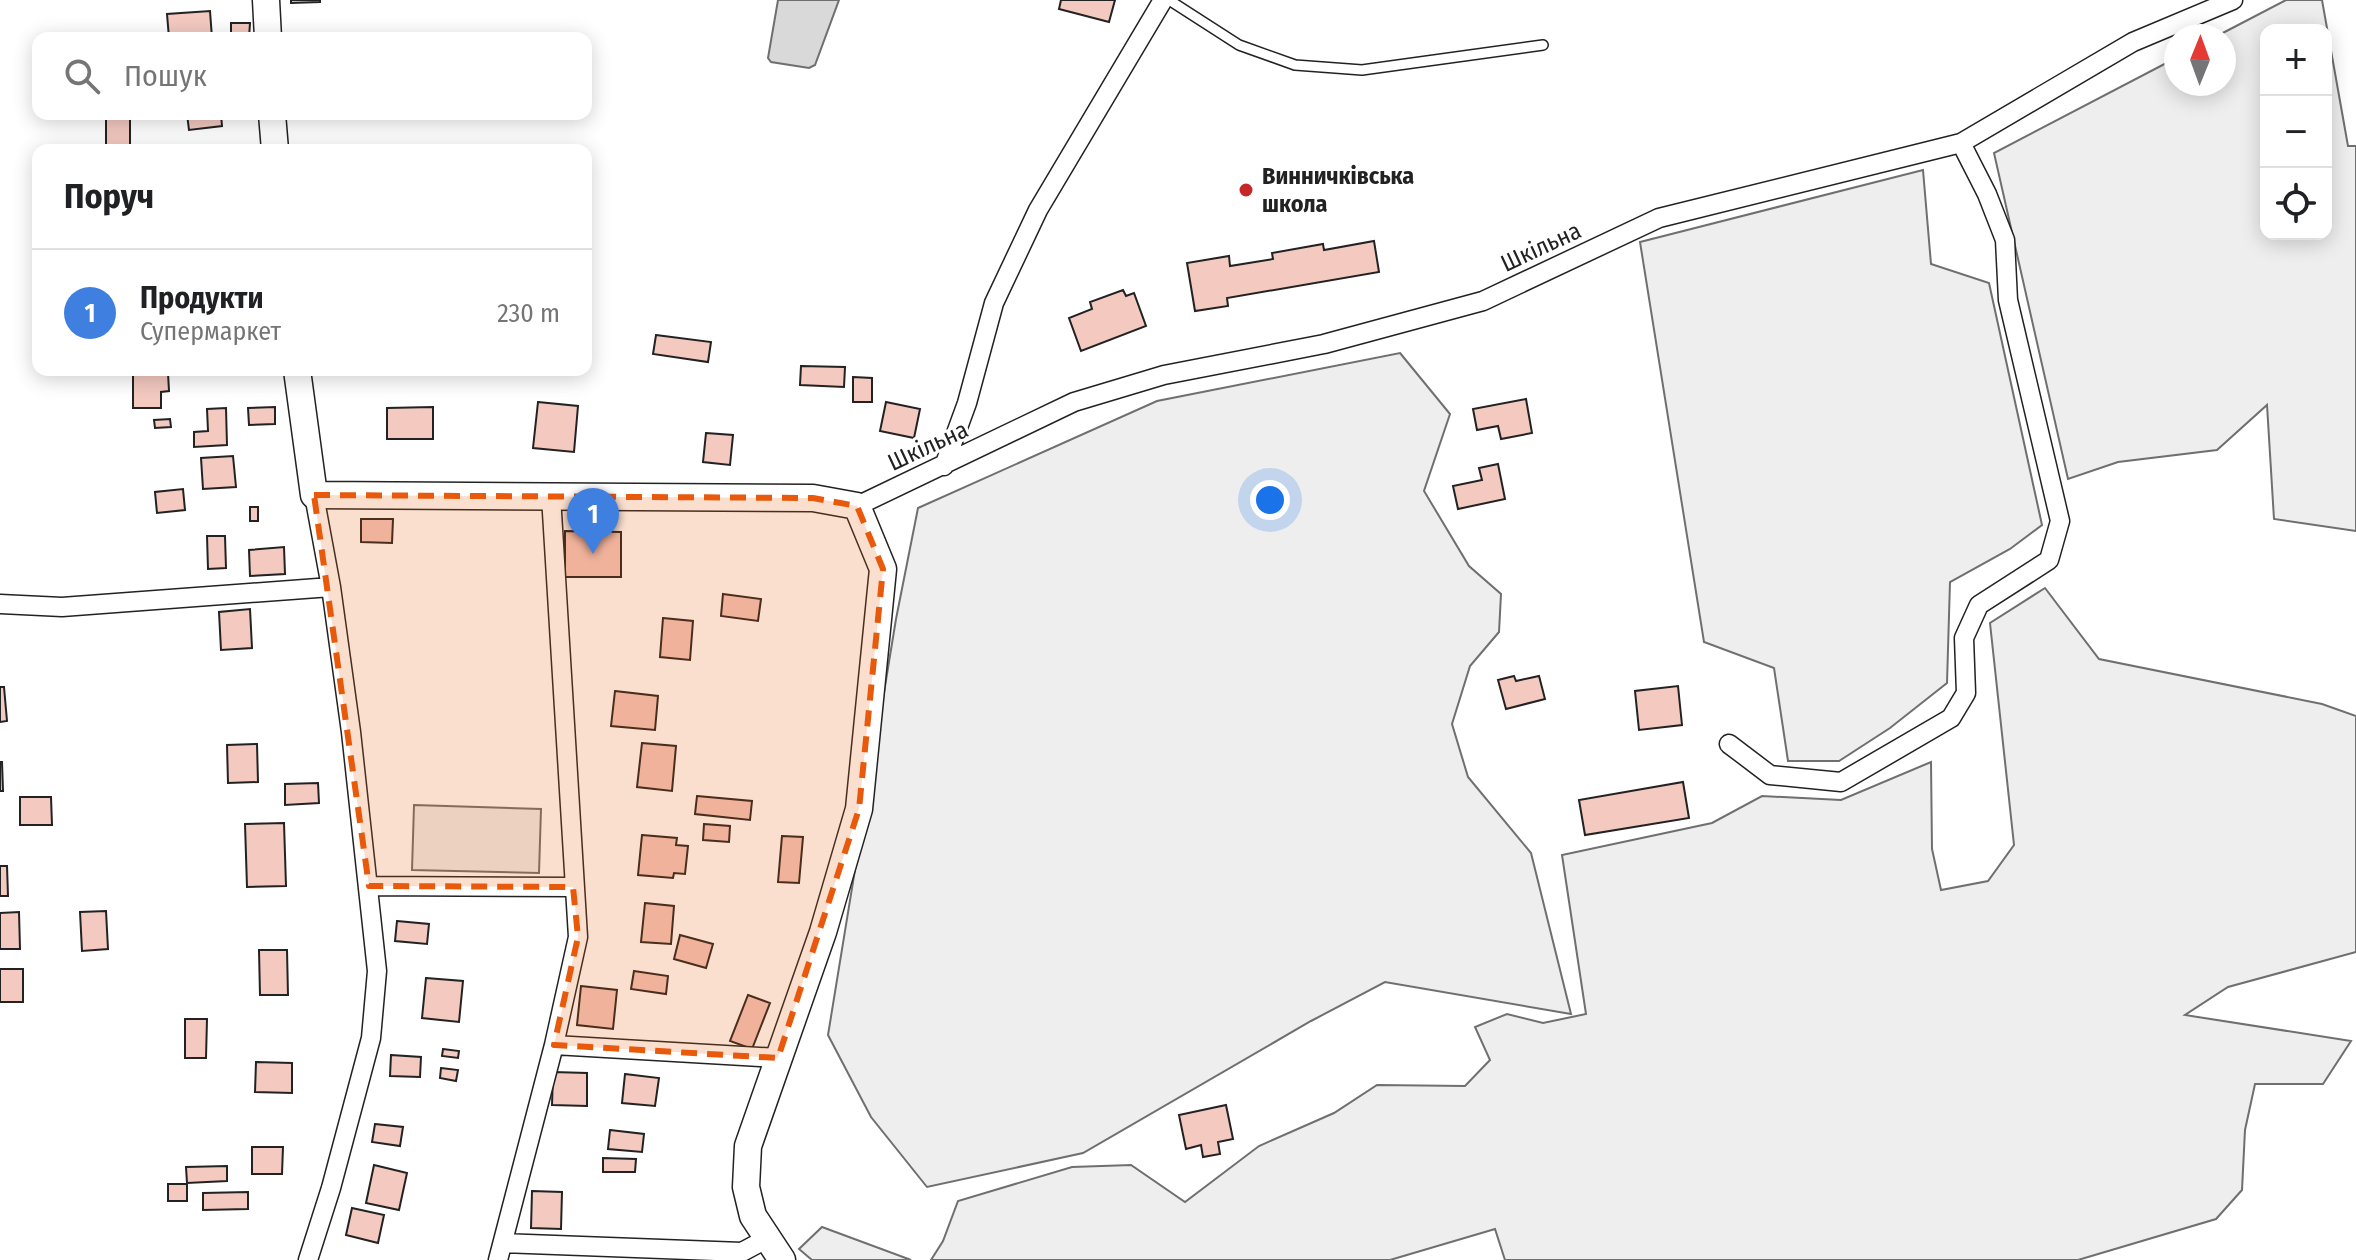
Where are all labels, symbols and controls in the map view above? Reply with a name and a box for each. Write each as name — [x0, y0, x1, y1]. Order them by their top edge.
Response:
north arrow — [2164, 24, 2236, 96]
map controls — [2260, 24, 2332, 240]
button: + — [2260, 24, 2332, 96]
search box — [32, 32, 592, 120]
icon: search — [60, 54, 104, 98]
text: Пошук — [124, 58, 207, 94]
button: − — [2260, 96, 2332, 168]
place label: Винничківська школа — [1262, 162, 1414, 218]
button: locate — [2260, 168, 2332, 240]
text: Поруч — [64, 176, 154, 217]
marker: Винничківська школа — [1237, 181, 1255, 199]
street label: Шкільна — [1497, 216, 1585, 278]
text: Продукти — [140, 280, 264, 316]
text: 1 — [85, 298, 96, 329]
text: 230 m — [497, 298, 560, 329]
text: Супермаркет — [140, 316, 281, 347]
street label: Шкільна — [884, 415, 972, 477]
your location — [1250, 480, 1290, 520]
pin: 1 — [567, 488, 619, 554]

